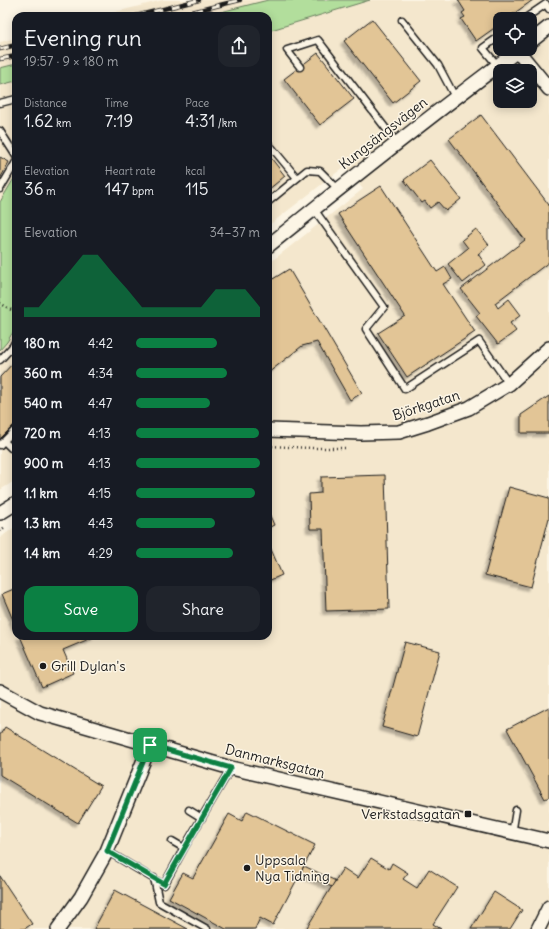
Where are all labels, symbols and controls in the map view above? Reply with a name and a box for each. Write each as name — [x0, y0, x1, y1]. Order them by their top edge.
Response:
map controls — [493, 12, 537, 108]
button: locate — [493, 12, 537, 56]
text: Evening run — [24, 24, 142, 52]
button: share — [218, 25, 260, 67]
text: 19:57 · 9 × 180 m — [24, 53, 118, 70]
button: layers — [493, 64, 537, 108]
street label: Kungsängsvägen — [335, 93, 431, 173]
text: Distance — [24, 96, 67, 110]
text: Time — [105, 96, 128, 110]
text: Pace — [185, 96, 209, 110]
text: 1.62 — [24, 110, 53, 132]
text: 7:19 — [105, 110, 133, 132]
text: 4:31 — [185, 110, 215, 132]
text: km — [53, 116, 71, 130]
text: /km — [215, 116, 237, 130]
text: Elevation — [24, 164, 69, 178]
text: Heart rate — [105, 164, 156, 178]
text: kcal — [185, 164, 205, 178]
text: 36 — [24, 178, 43, 200]
text: 147 — [105, 178, 129, 200]
text: 115 — [185, 178, 209, 200]
text: m — [43, 184, 56, 198]
text: bpm — [129, 184, 154, 198]
text: Elevation — [24, 224, 77, 241]
text: 34–37 m — [209, 224, 260, 241]
text: 180 m — [24, 335, 60, 352]
text: 4:42 — [88, 335, 113, 352]
text: 360 m — [24, 365, 62, 382]
text: 4:34 — [88, 365, 113, 382]
street label: Björkgatan — [390, 386, 462, 424]
text: 540 m — [24, 395, 62, 412]
text: 4:47 — [88, 395, 112, 412]
text: 720 m — [24, 425, 61, 442]
text: 4:13 — [88, 425, 111, 442]
text: 900 m — [24, 455, 63, 472]
text: 4:13 — [88, 455, 111, 472]
text: 1.1 km — [24, 485, 58, 502]
text: 4:15 — [88, 485, 111, 502]
text: 1.3 km — [24, 515, 60, 532]
text: 4:43 — [88, 515, 113, 532]
text: 1.4 km — [24, 545, 60, 562]
text: 4:29 — [88, 545, 113, 562]
button: Save — [24, 586, 138, 632]
button: Share — [146, 586, 260, 632]
place label: Grill Dylan's — [51, 657, 126, 675]
marker: Grill Dylan's — [38, 661, 48, 671]
pin — [133, 728, 167, 762]
icon: arrive — [139, 734, 161, 756]
street label: Danmarksgatan — [223, 740, 327, 782]
place label: Verkstadsgatan — [361, 805, 460, 823]
marker: Verkstadsgatan — [463, 809, 473, 819]
place label: Uppsala Nya Tidning — [255, 851, 330, 885]
marker: Uppsala Nya Tidning — [242, 863, 252, 873]

